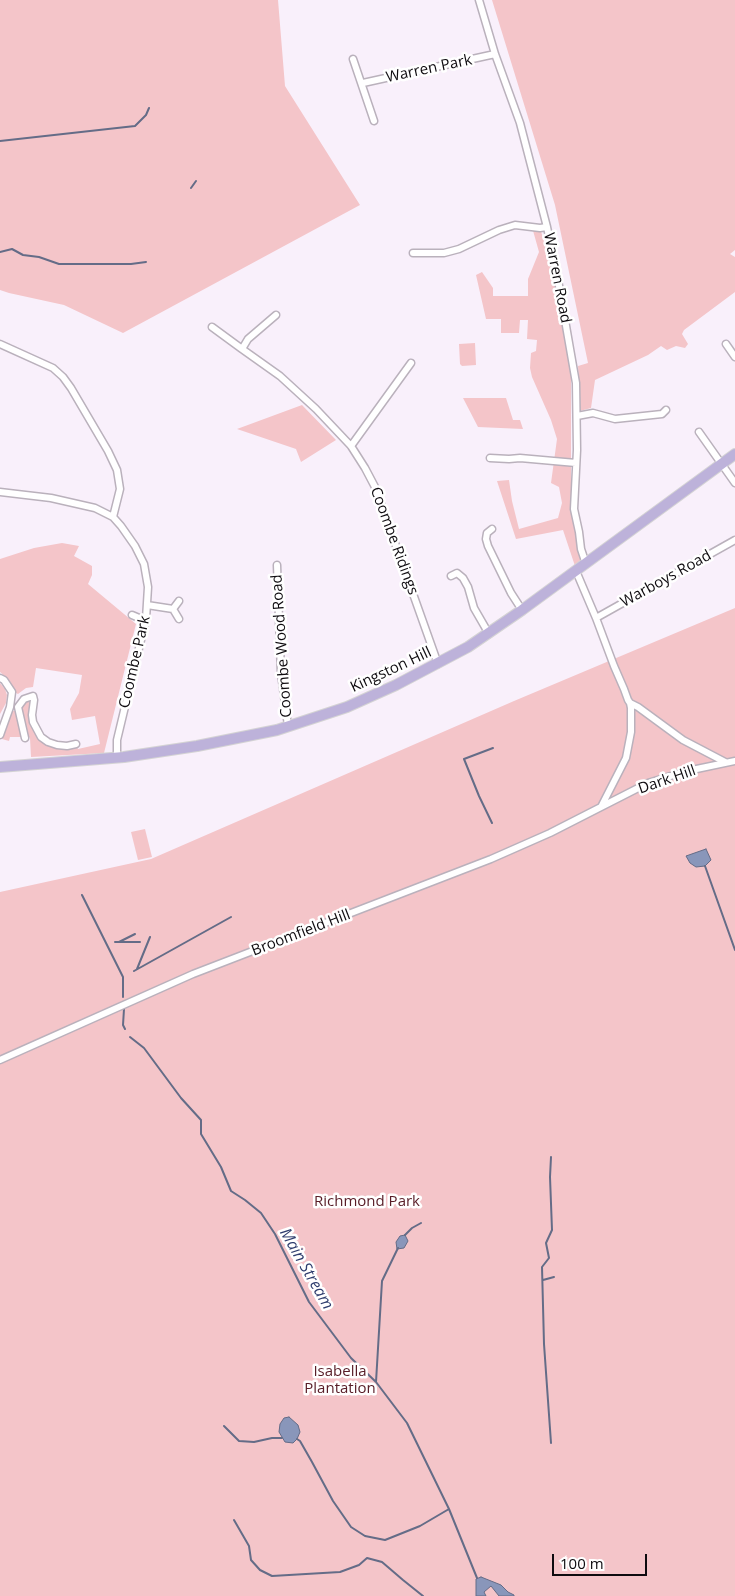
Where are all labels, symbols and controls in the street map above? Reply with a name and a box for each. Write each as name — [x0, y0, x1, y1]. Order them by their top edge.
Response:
street label: Warren Park — [384, 51, 474, 87]
street label: Warren Road — [539, 231, 575, 325]
street label: Coombe Ridings — [366, 485, 422, 597]
street label: Warboys Road — [618, 547, 714, 611]
street label: Coombe Wood Road — [268, 574, 296, 718]
street label: Coombe Park — [116, 614, 154, 710]
street label: Kingston Hill — [348, 643, 434, 697]
street label: Dark Hill — [636, 762, 698, 798]
street label: Broomfield Hill — [249, 906, 353, 960]
park label: Richmond Park — [314, 1193, 420, 1211]
water label: Main Stream — [275, 1225, 337, 1313]
park label: Isabella Plantation — [304, 1363, 376, 1398]
scale bar — [555, 1544, 650, 1576]
text: 100 m — [560, 1553, 604, 1573]

